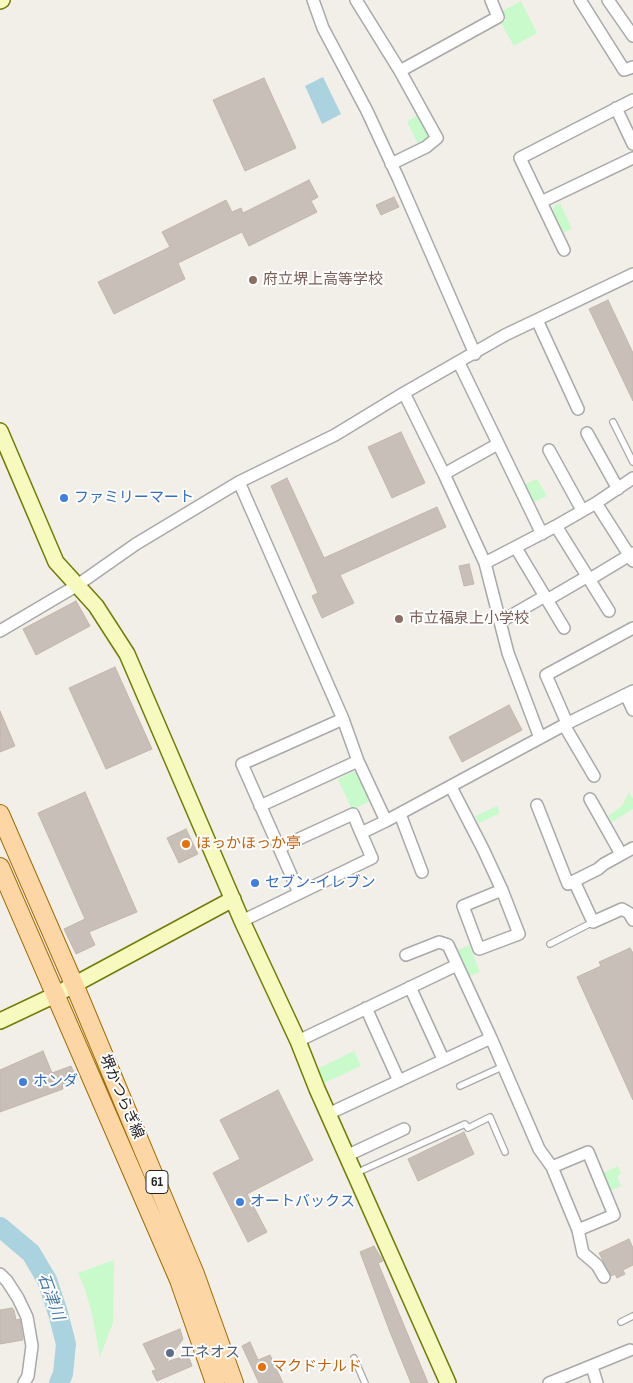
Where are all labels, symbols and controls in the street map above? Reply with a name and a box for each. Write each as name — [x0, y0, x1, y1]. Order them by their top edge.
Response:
place label: 府立堺上高等学校 — [263, 271, 383, 289]
marker: 府立堺上高等学校 — [247, 274, 259, 286]
place label: ファミリーマート — [74, 489, 194, 507]
marker: ファミリーマート — [58, 492, 70, 504]
place label: 市立福泉上小学校 — [409, 610, 529, 628]
marker: 市立福泉上小学校 — [393, 613, 405, 625]
place label: ほっかほっか亭 — [196, 835, 301, 853]
marker: ほっかほっか亭 — [180, 838, 192, 850]
place label: セブン-イレブン — [265, 874, 376, 892]
marker: セブン-イレブン — [249, 877, 261, 889]
street label: 堺かつらぎ線 — [95, 1052, 147, 1142]
place label: ホンダ — [33, 1073, 78, 1091]
marker: ホンダ — [17, 1076, 29, 1088]
road number: 61 — [146, 1170, 168, 1194]
place label: オートバックス — [250, 1193, 355, 1211]
marker: オートバックス — [234, 1196, 246, 1208]
water label: 石津川 — [33, 1271, 67, 1323]
place label: エネオス — [180, 1344, 240, 1362]
marker: エネオス — [164, 1347, 176, 1359]
place label: マクドナルド — [272, 1358, 362, 1376]
marker: マクドナルド — [256, 1361, 268, 1373]

